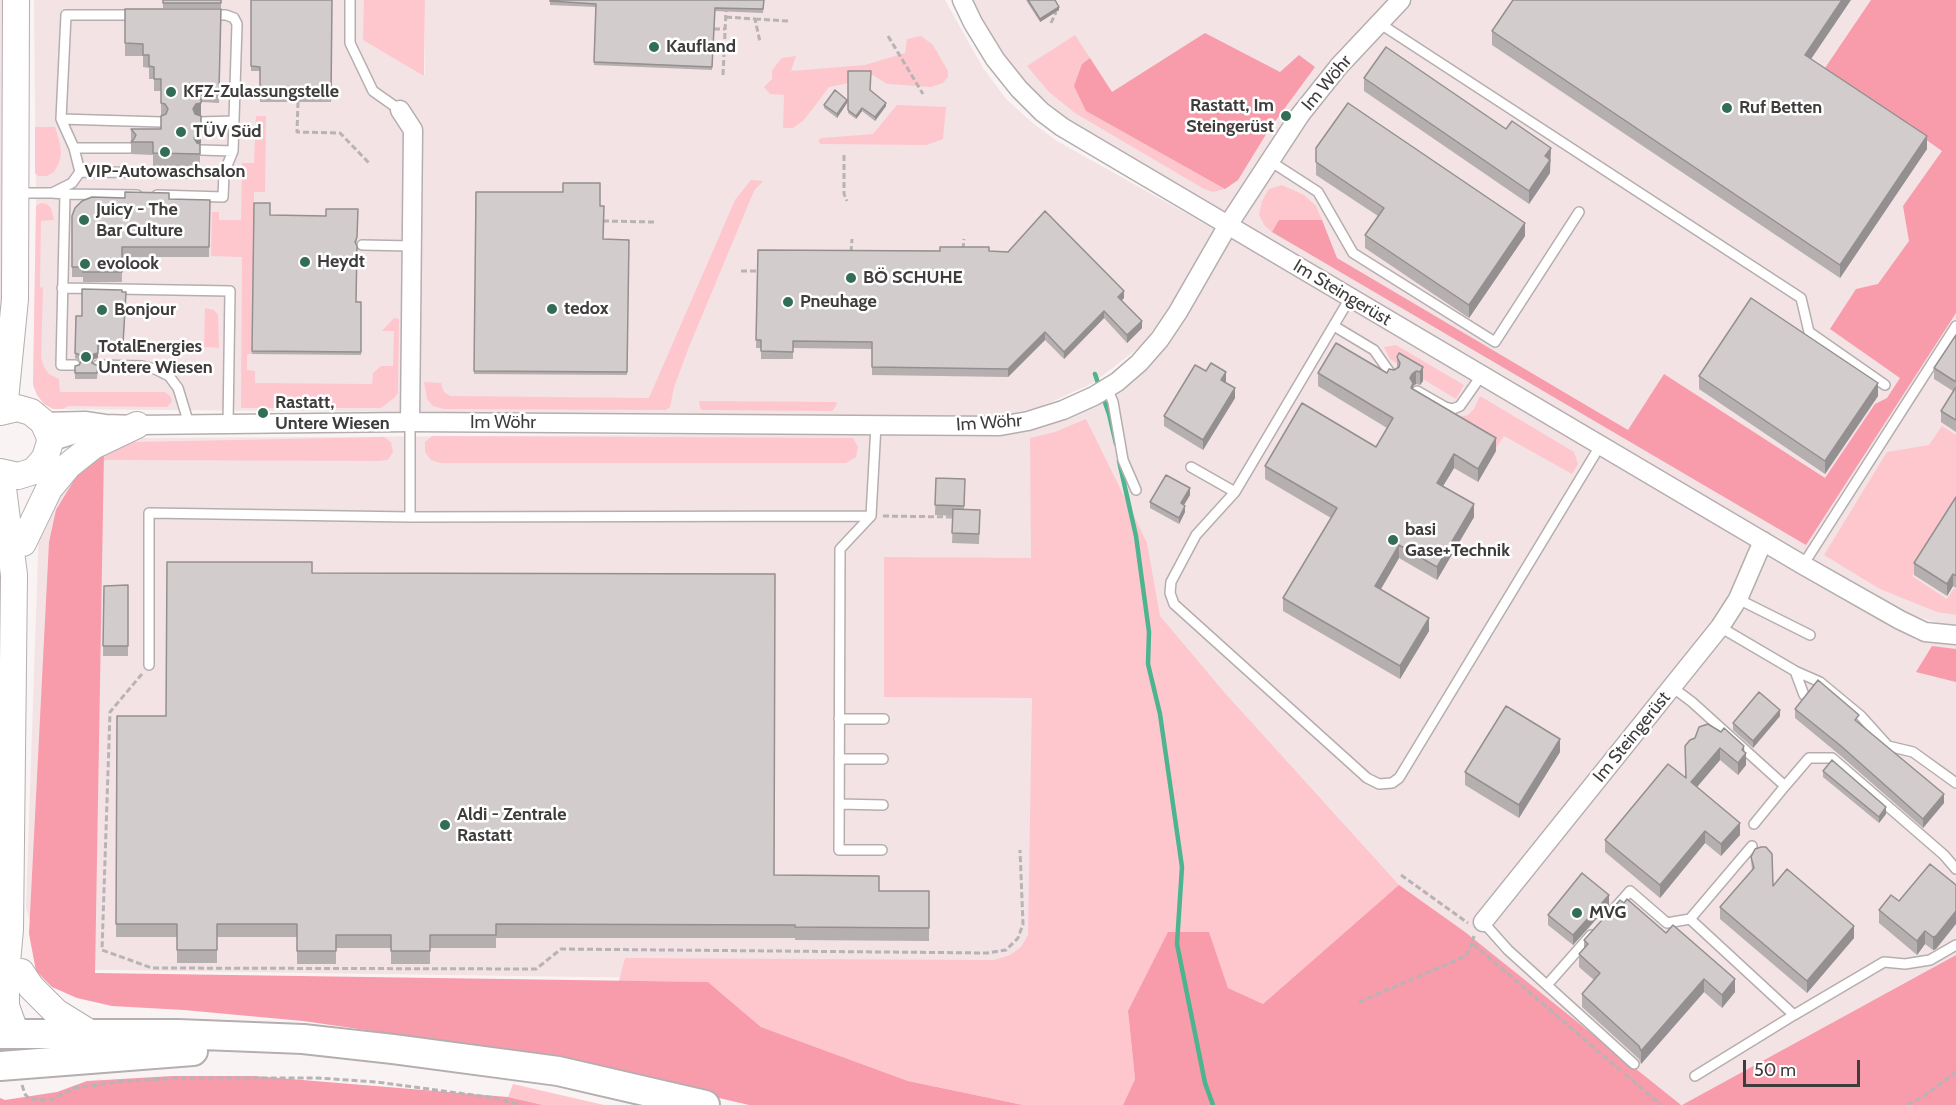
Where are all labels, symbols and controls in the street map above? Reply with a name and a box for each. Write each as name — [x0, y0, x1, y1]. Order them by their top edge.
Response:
place label: Kaufland — [666, 36, 736, 58]
marker: Kaufland — [647, 40, 661, 54]
street label: Im Wöhr — [1298, 51, 1356, 115]
place label: KFZ-Zulassungstelle — [183, 81, 339, 103]
marker: KFZ-Zulassungstelle — [164, 85, 178, 99]
place label: Rastatt, Im Steingerüst — [1186, 95, 1274, 138]
place label: Ruf Betten — [1739, 97, 1822, 119]
marker: Ruf Betten — [1720, 101, 1734, 115]
marker: Rastatt, Im Steingerüst — [1279, 109, 1293, 123]
place label: TÜV Süd — [193, 121, 262, 143]
marker: TÜV Süd — [174, 125, 188, 139]
marker: VIP-Autowaschsalon — [158, 145, 172, 159]
place label: VIP-Autowaschsalon — [85, 161, 245, 183]
place label: Juicy - The Bar Culture — [96, 199, 183, 242]
marker: Juicy - The Bar Culture — [77, 213, 91, 227]
place label: Heydt — [317, 251, 365, 273]
place label: evolook — [97, 253, 159, 275]
marker: Heydt — [298, 255, 312, 269]
street label: Im Steingerüst — [1289, 255, 1395, 331]
marker: evolook — [78, 257, 92, 271]
place label: BÖ SCHUHE — [863, 267, 963, 289]
marker: BÖ SCHUHE — [844, 271, 858, 285]
place label: Pneuhage — [800, 291, 877, 313]
marker: Pneuhage — [781, 295, 795, 309]
place label: tedox — [564, 298, 609, 320]
place label: Bonjour — [114, 299, 176, 321]
marker: tedox — [545, 302, 559, 316]
marker: Bonjour — [95, 303, 109, 317]
place label: TotalEnergies Untere Wiesen — [98, 336, 213, 378]
marker: TotalEnergies Untere Wiesen — [79, 350, 93, 364]
place label: Rastatt, Untere Wiesen — [275, 392, 390, 434]
marker: Rastatt, Untere Wiesen — [256, 406, 270, 420]
street label: Im Wöhr — [955, 410, 1023, 436]
street label: Im Wöhr — [470, 412, 536, 434]
place label: basi Gase+Technik — [1405, 519, 1510, 562]
marker: basi Gase+Technik — [1386, 533, 1400, 547]
street label: Im Steingerüst — [1589, 687, 1675, 787]
place label: Aldi - Zentrale Rastatt — [457, 804, 566, 846]
marker: Aldi - Zentrale Rastatt — [438, 818, 452, 832]
place label: MVG — [1589, 902, 1627, 924]
marker: MVG — [1570, 906, 1584, 920]
scale bar — [1746, 1048, 1863, 1086]
text: 50 m — [1754, 1059, 1796, 1081]

